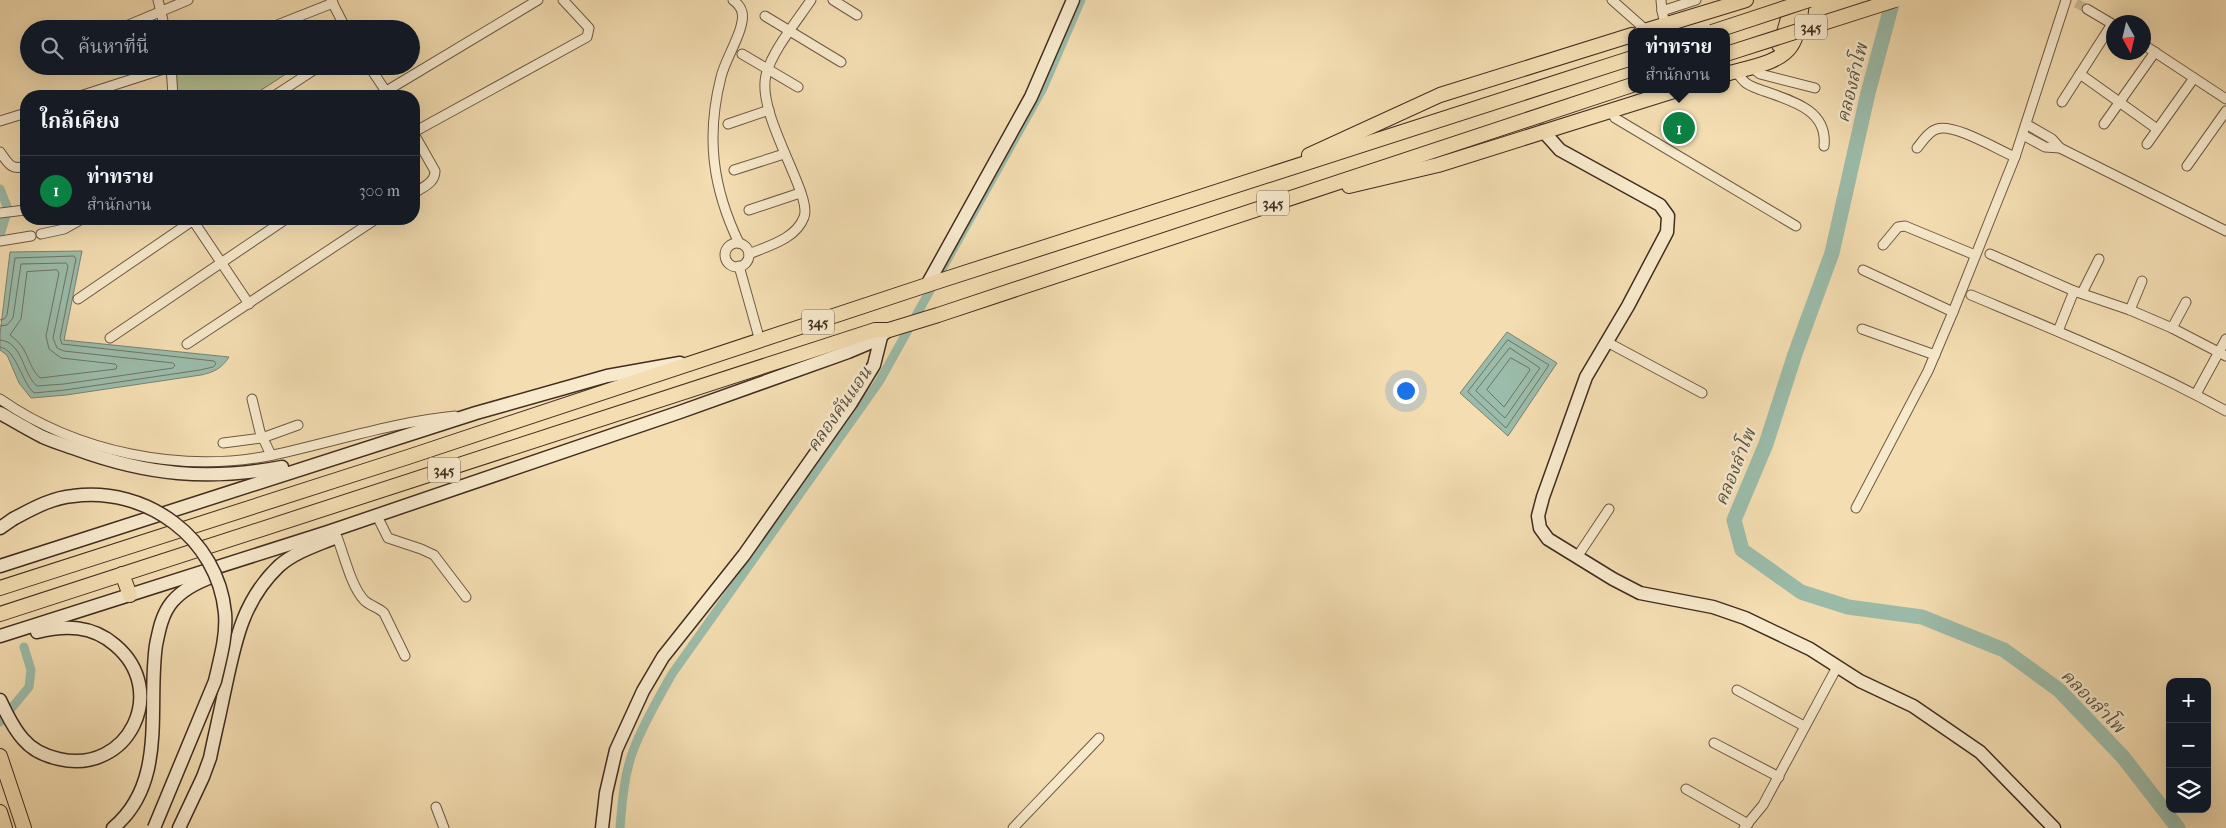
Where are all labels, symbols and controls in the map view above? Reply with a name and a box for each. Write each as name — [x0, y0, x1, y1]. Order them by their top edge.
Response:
road number: 345 — [1795, 15, 1827, 40]
north arrow — [2106, 15, 2151, 60]
search box — [20, 20, 420, 75]
popup — [1628, 28, 1730, 93]
icon: search — [38, 34, 66, 62]
text: ค้นหาที่นี่ — [78, 36, 149, 58]
text: ท่าทราย — [1646, 36, 1712, 58]
water label: คลองลำโพ — [1830, 40, 1873, 125]
text: สำนักงาน — [1646, 65, 1710, 84]
text: ใกล้เคียง — [40, 109, 120, 133]
pin: 1 — [1663, 109, 1695, 147]
text: ท่าทราย — [87, 166, 154, 188]
text: 1 — [53, 181, 59, 200]
text: 300 m — [359, 181, 400, 200]
road number: 345 — [1257, 190, 1289, 216]
text: สำนักงาน — [87, 195, 151, 214]
road number: 345 — [802, 310, 834, 334]
water label: คลองคันแอน — [802, 363, 876, 456]
your location — [1393, 378, 1419, 404]
water label: คลองลำโพ — [1708, 424, 1761, 509]
road number: 345 — [428, 458, 460, 482]
water label: คลองลำโพ — [2057, 663, 2132, 738]
map controls — [2166, 678, 2211, 813]
button: + — [2166, 678, 2211, 723]
button: − — [2166, 723, 2211, 768]
button: layers — [2166, 768, 2211, 813]

